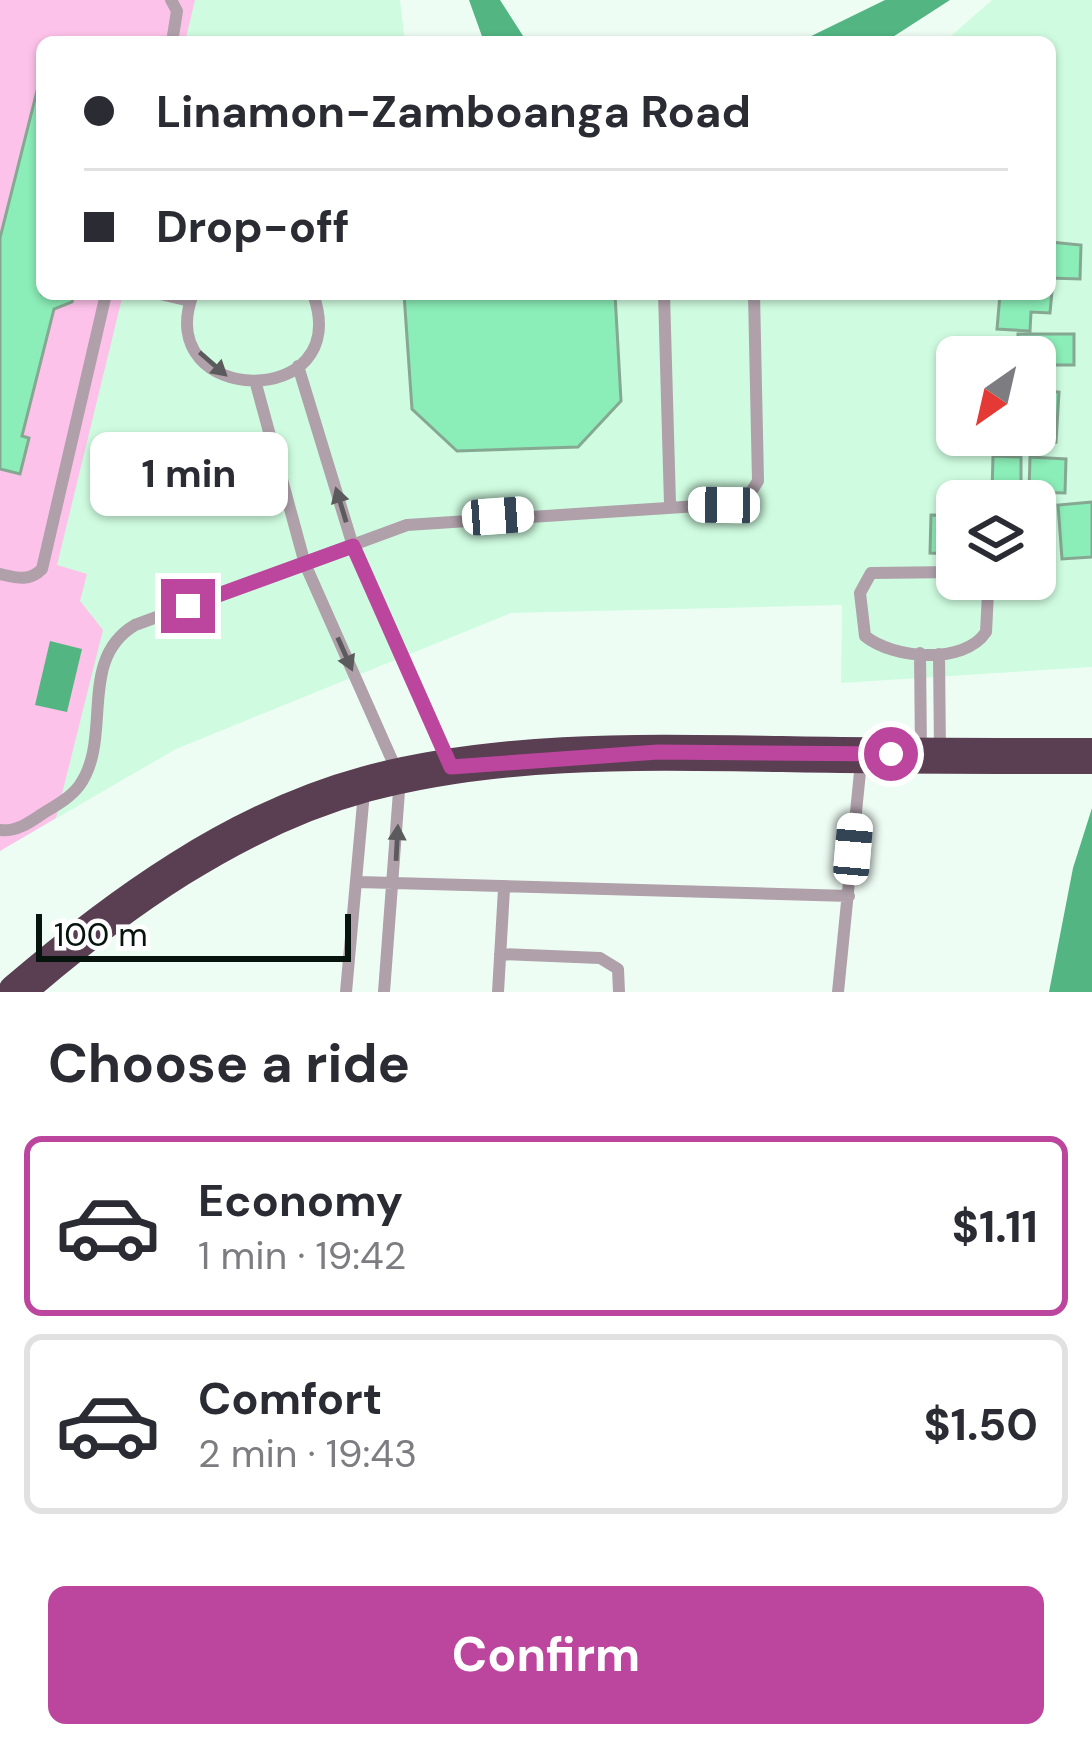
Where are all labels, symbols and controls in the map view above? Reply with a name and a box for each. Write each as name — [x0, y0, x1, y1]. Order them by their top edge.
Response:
text: Linamon-Zamboanga Road — [156, 82, 751, 141]
text: Drop-off — [156, 197, 350, 256]
north arrow — [936, 336, 1056, 456]
map controls — [936, 336, 1056, 600]
one-way arrow — [197, 351, 227, 377]
callout: 1 min — [89, 432, 287, 516]
text: 1 min — [142, 448, 236, 499]
button: layers — [936, 480, 1056, 600]
one-way arrow — [330, 486, 349, 523]
car — [688, 486, 760, 524]
car — [461, 496, 535, 536]
route end — [161, 579, 215, 633]
one-way arrow — [335, 636, 355, 671]
route start — [864, 727, 918, 781]
car — [832, 812, 874, 886]
one-way arrow — [388, 823, 407, 861]
scale bar — [36, 908, 351, 961]
text: 100 m — [54, 913, 148, 956]
text: Choose a ride — [48, 1028, 410, 1099]
text: Economy — [198, 1171, 403, 1230]
icon: car — [54, 1172, 162, 1280]
text: $1.11 — [952, 1197, 1038, 1256]
text: 1 min · 19:42 — [198, 1230, 406, 1281]
text: Comfort — [198, 1369, 382, 1428]
icon: car — [54, 1370, 162, 1478]
text: $1.50 — [923, 1395, 1038, 1454]
text: 2 min · 19:43 — [198, 1428, 417, 1479]
button: Confirm — [48, 1586, 1044, 1724]

